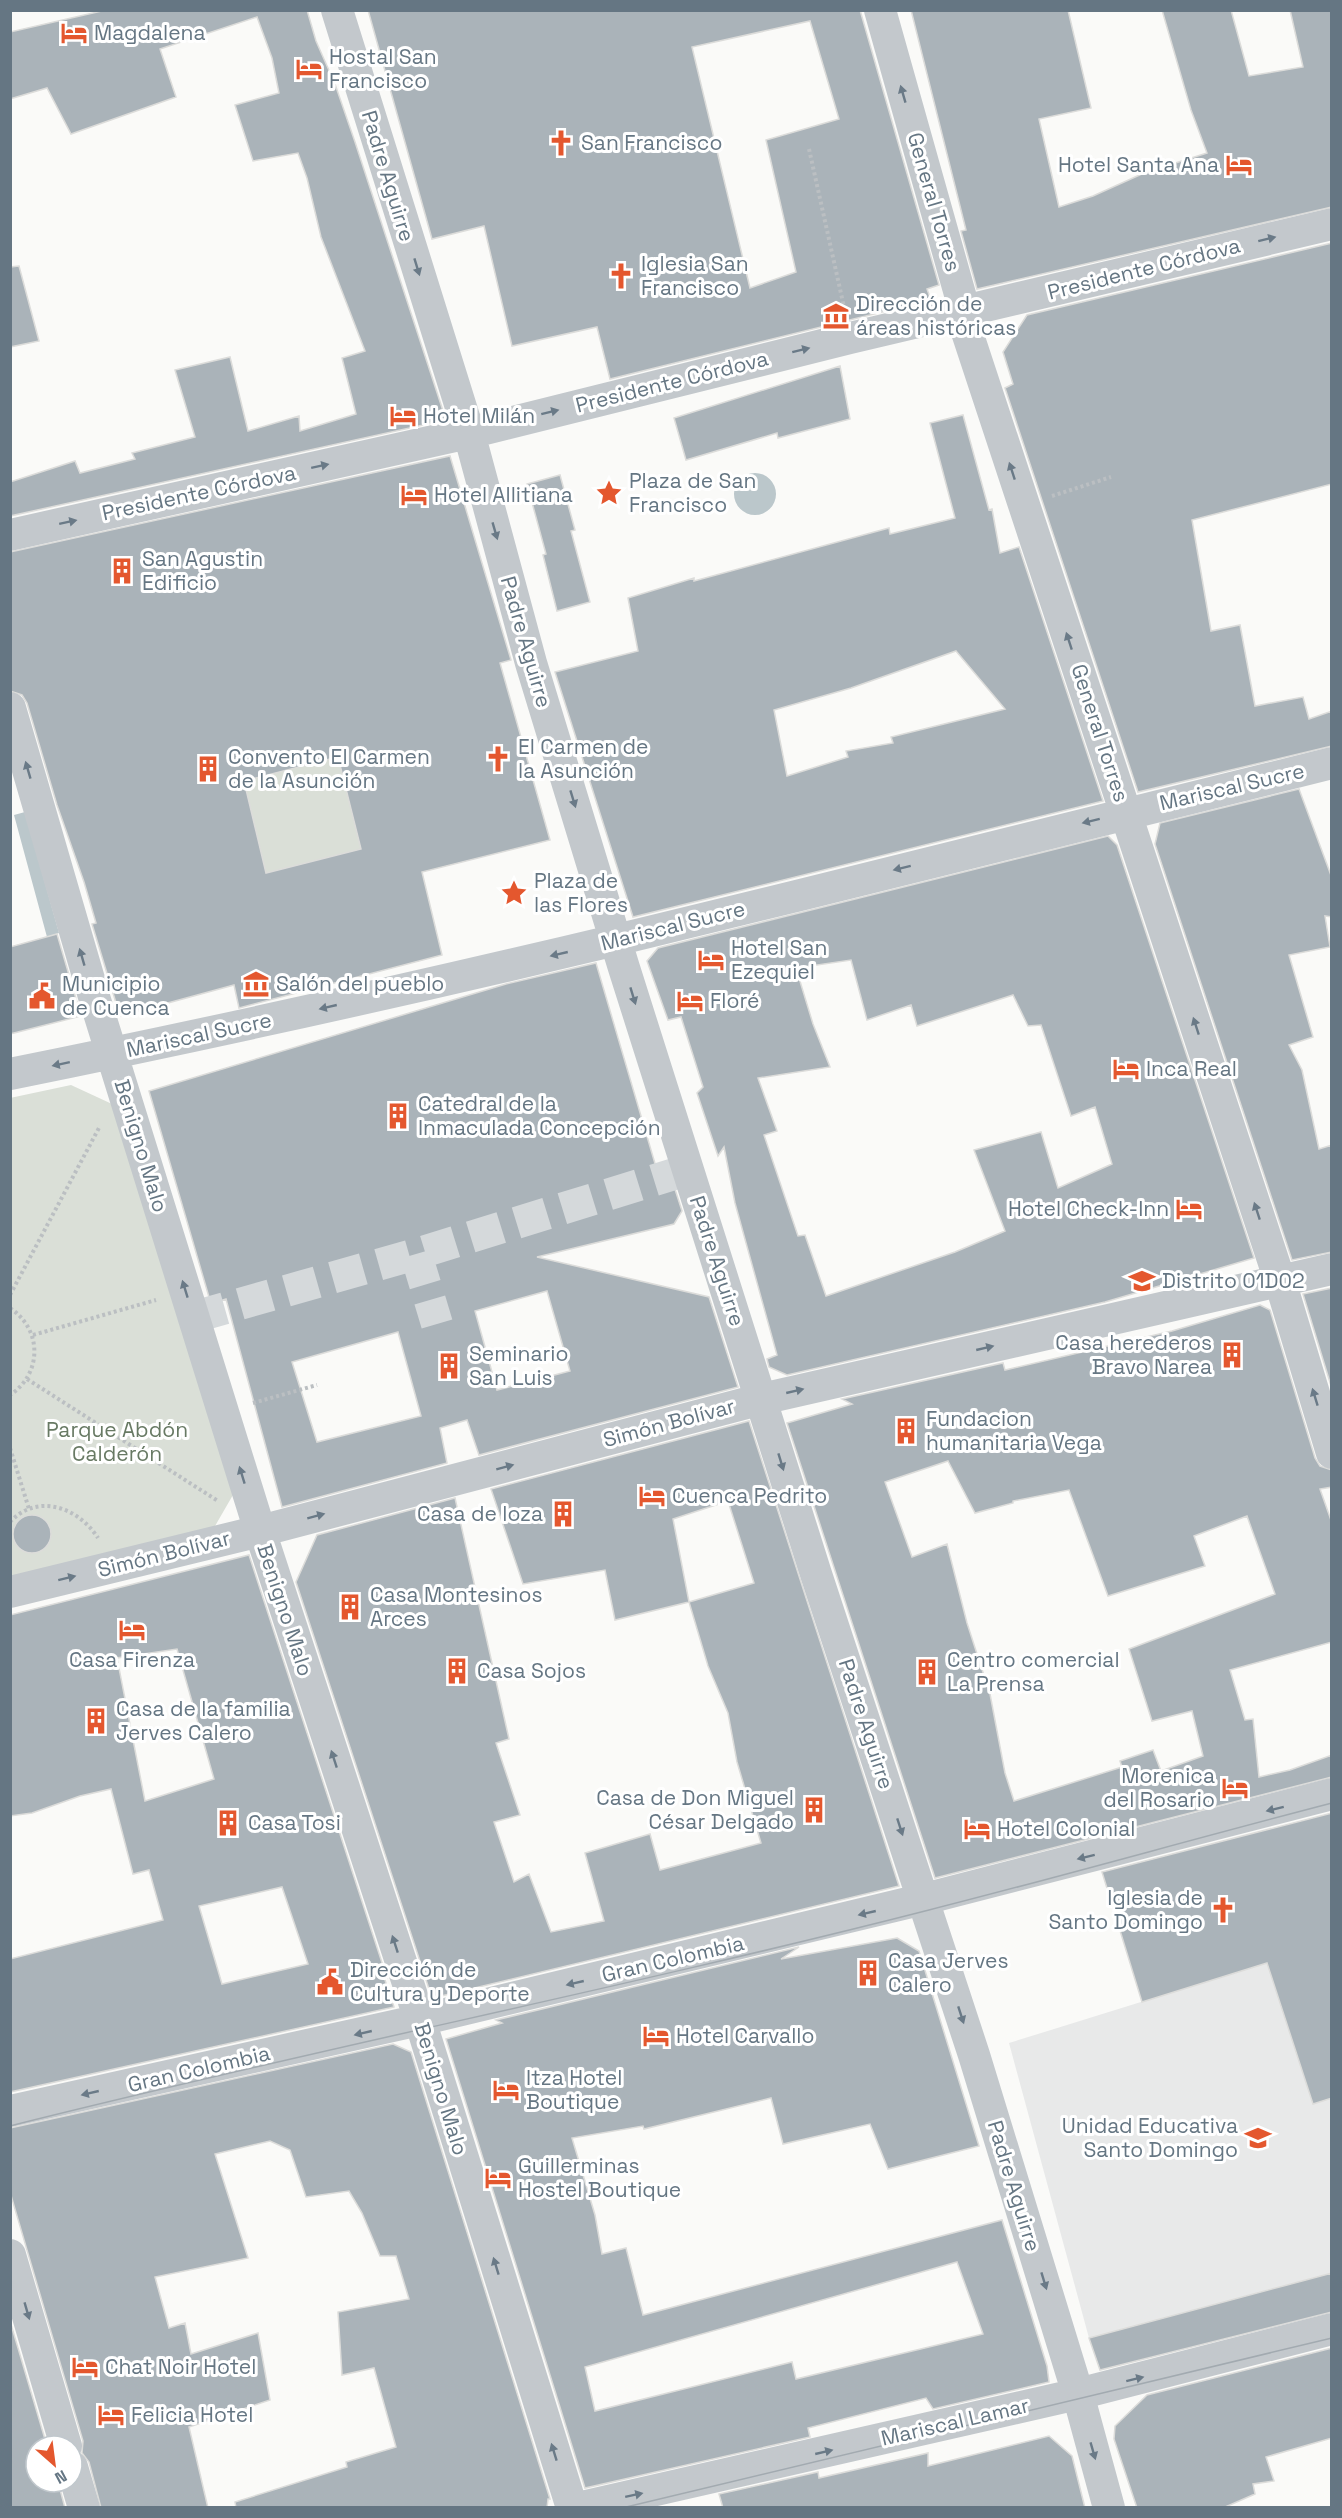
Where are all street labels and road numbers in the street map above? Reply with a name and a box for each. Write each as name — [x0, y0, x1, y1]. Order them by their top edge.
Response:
street label: Padre Aguirre — [356, 107, 421, 245]
street label: General Torres — [902, 129, 967, 275]
street label: Presidente Córdova — [1045, 232, 1243, 306]
street label: Presidente Córdova — [573, 345, 771, 419]
street label: Presidente Córdova — [99, 459, 298, 526]
street label: Padre Aguirre — [495, 573, 558, 711]
street label: General Torres — [1065, 660, 1135, 805]
street label: Mariscal Sucre — [1157, 757, 1307, 816]
street label: Mariscal Sucre — [598, 895, 748, 956]
street label: Mariscal Sucre — [124, 1006, 274, 1063]
street label: Benigno Malo — [108, 1076, 174, 1216]
street label: Padre Aguirre — [684, 1192, 751, 1329]
street label: Simón Bolívar — [600, 1392, 738, 1453]
street label: Simón Bolívar — [95, 1524, 233, 1583]
street label: Benigno Malo — [251, 1540, 320, 1679]
street label: Padre Aguirre — [833, 1655, 900, 1792]
street label: Gran Colombia — [599, 1929, 747, 1988]
street label: Benigno Malo — [408, 2019, 474, 2159]
street label: Gran Colombia — [125, 2039, 273, 2098]
street label: Padre Aguirre — [982, 2117, 1047, 2255]
street label: Mariscal Lamar — [878, 2391, 1032, 2452]

